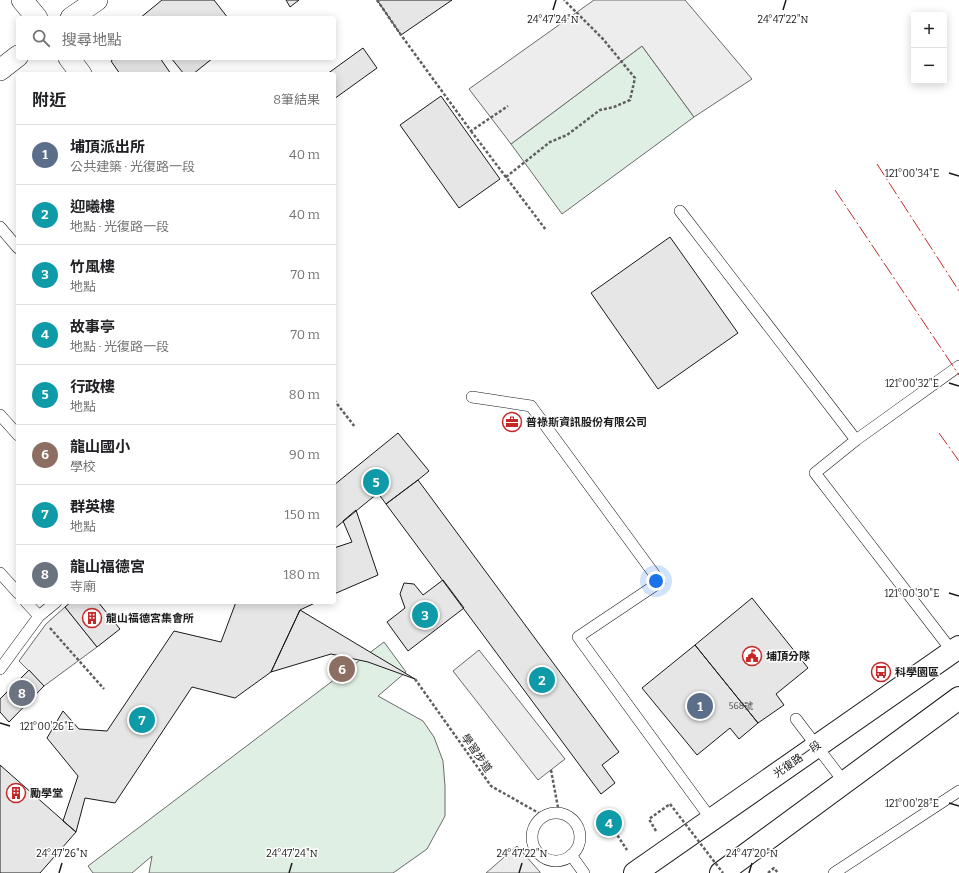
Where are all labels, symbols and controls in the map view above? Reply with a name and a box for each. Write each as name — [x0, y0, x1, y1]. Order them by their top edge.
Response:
map controls — [911, 12, 947, 84]
button: + — [911, 12, 947, 48]
text: 24°47'24"N — [527, 14, 579, 26]
text: 24°47'22"N — [758, 14, 809, 26]
search box — [16, 16, 336, 60]
icon: search — [30, 27, 52, 49]
text: 搜尋地點 — [62, 31, 122, 49]
button: − — [911, 48, 947, 84]
text: 附近 — [32, 90, 66, 111]
text: 8筆結果 — [273, 92, 320, 107]
text: 埔頂派出所 — [70, 138, 145, 156]
text: 1 — [42, 147, 48, 162]
text: 40 m — [289, 147, 320, 162]
text: 公共建築 · 光復路一段 — [70, 159, 195, 174]
text: 121°00'34"E — [885, 168, 939, 180]
text: 迎曦樓 — [70, 198, 115, 216]
text: 2 — [41, 207, 49, 222]
text: 40 m — [289, 207, 320, 222]
text: 地點 · 光復路一段 — [70, 219, 169, 234]
text: 竹風樓 — [70, 258, 115, 276]
text: 3 — [41, 267, 49, 282]
text: 70 m — [290, 267, 320, 282]
text: 地點 — [70, 279, 96, 294]
text: 故事亭 — [70, 318, 115, 336]
text: 4 — [41, 327, 49, 342]
text: 70 m — [290, 327, 320, 342]
text: 地點 · 光復路一段 — [70, 339, 169, 354]
text: 行政樓 — [70, 378, 115, 396]
text: 121°00'32"E — [885, 378, 939, 390]
text: 5 — [41, 387, 49, 402]
text: 80 m — [289, 387, 320, 402]
text: 地點 — [70, 399, 96, 414]
office icon: 普祿斯資訊股份有限公司 — [501, 411, 523, 433]
place label: 普祿斯資訊股份有限公司 — [526, 416, 647, 429]
text: 龍山國小 — [70, 438, 130, 456]
text: 6 — [41, 447, 49, 462]
text: 90 m — [289, 447, 320, 462]
text: 學校 — [70, 459, 96, 474]
pin: 5 — [363, 467, 389, 497]
text: 群英樓 — [70, 498, 115, 516]
text: 7 — [42, 507, 49, 522]
text: 150 m — [284, 507, 320, 522]
text: 地點 — [70, 519, 96, 534]
text: 龍山福德宮 — [70, 558, 145, 576]
text: 8 — [41, 567, 49, 582]
text: 180 m — [284, 567, 320, 582]
your location — [646, 571, 666, 591]
text: 寺廟 — [70, 579, 96, 594]
text: 121°00'30"E — [885, 588, 939, 600]
pin: 3 — [412, 600, 438, 630]
building icon: 龍山福德宮集會所 — [81, 607, 103, 629]
place label: 龍山福德宮集會所 — [106, 612, 194, 625]
public building icon: 埔頂分隊 — [741, 645, 763, 667]
place label: 埔頂分隊 — [766, 650, 810, 663]
pin: 6 — [329, 654, 355, 684]
bus stop icon: 科學園區 — [870, 661, 892, 683]
pin: 2 — [529, 665, 555, 695]
place label: 科學園區 — [895, 666, 939, 679]
pin: 8 — [9, 678, 35, 708]
pin: 1 — [687, 691, 713, 721]
house number: 568號 — [729, 701, 753, 711]
pin: 7 — [129, 705, 155, 735]
text: 121°00'26"E — [20, 721, 74, 733]
street label: 學習步道 — [459, 732, 495, 775]
street label: 光復路一段 — [771, 738, 824, 781]
building icon: 勵學堂 — [5, 782, 27, 804]
place label: 勵學堂 — [30, 787, 63, 800]
text: 121°00'28"E — [885, 798, 939, 810]
pin: 4 — [596, 808, 622, 838]
text: 24°47'26"N — [36, 848, 88, 860]
text: 24°47'24"N — [266, 848, 318, 860]
text: 24°47'22"N — [497, 848, 548, 860]
text: 24°47'20"N — [726, 848, 778, 860]

